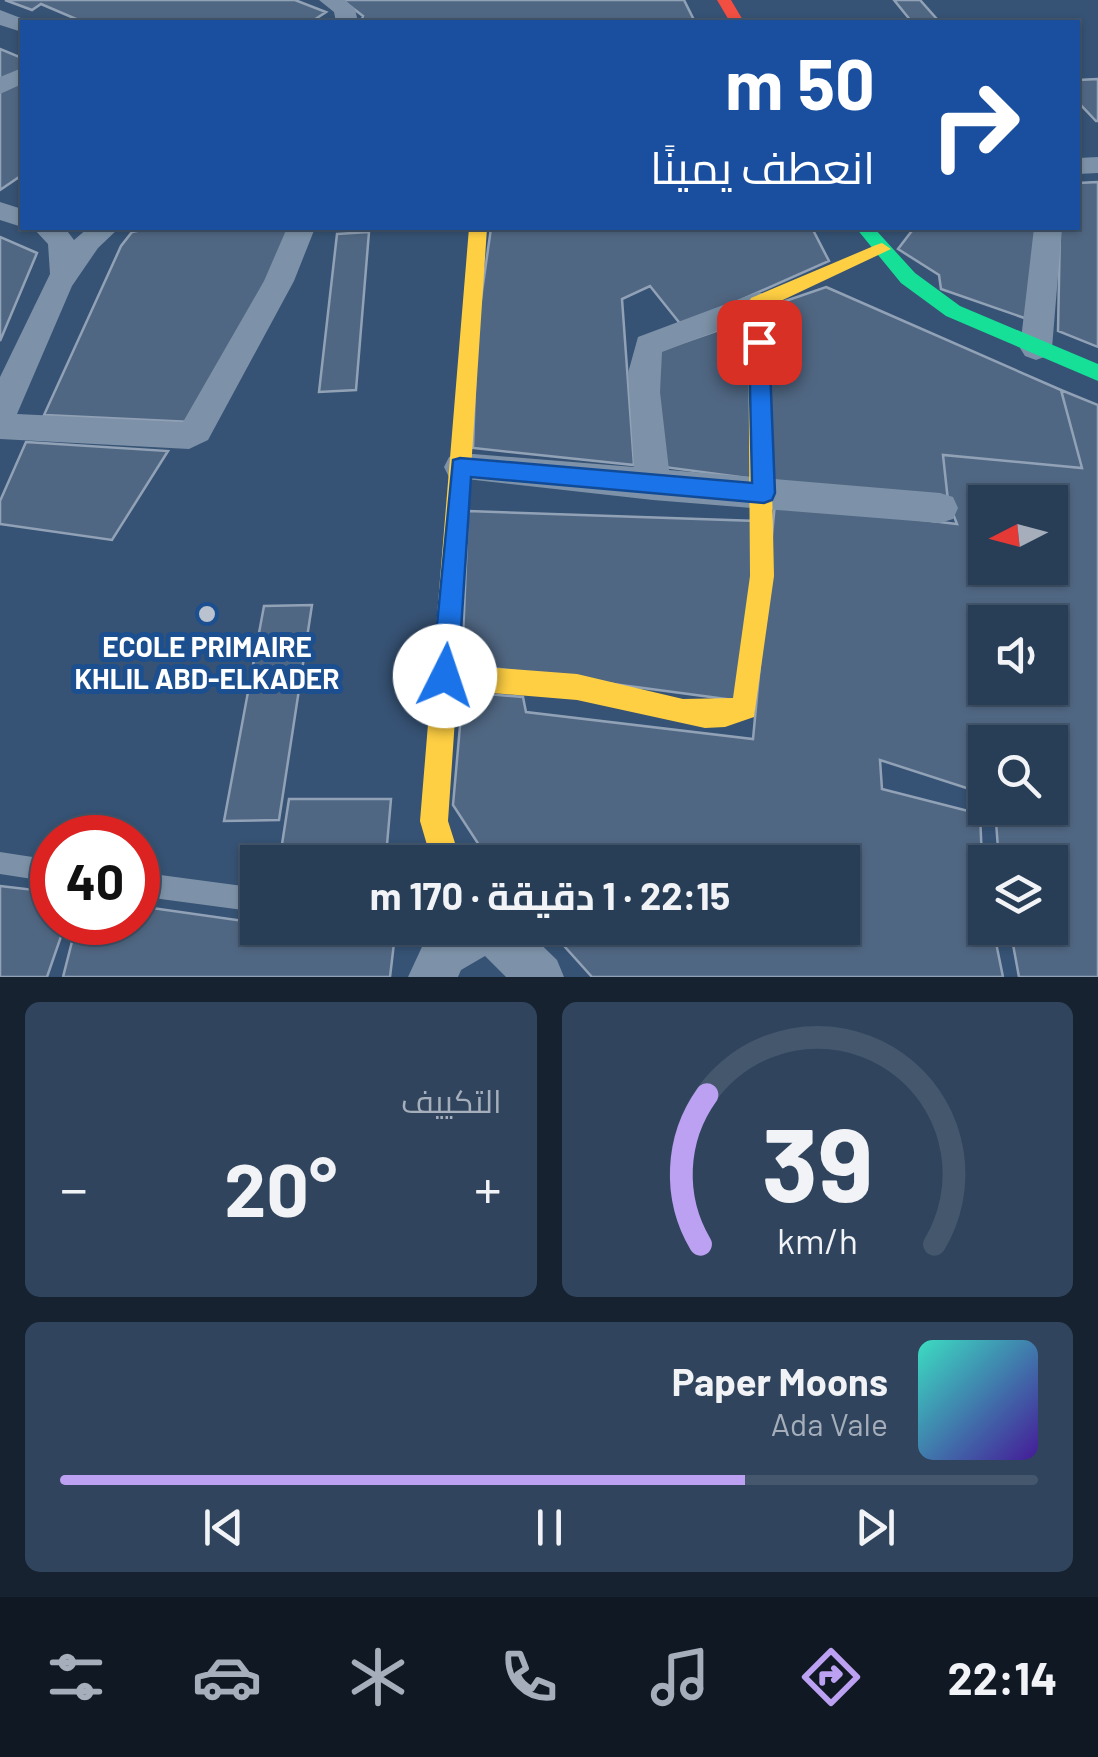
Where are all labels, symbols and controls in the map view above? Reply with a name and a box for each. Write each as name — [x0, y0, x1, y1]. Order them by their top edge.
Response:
text: 50 m — [725, 40, 875, 124]
icon: right — [910, 60, 1040, 190]
text: انعطف يمينًا — [650, 139, 875, 193]
pin — [717, 300, 802, 385]
icon: arrive — [732, 315, 787, 370]
north arrow — [968, 485, 1068, 585]
map controls — [968, 485, 1068, 945]
marker: ECOLE PRIMAIRE KHLIL ABD-ELKADER — [196, 603, 218, 625]
button: sound — [968, 605, 1068, 705]
position arrow — [393, 624, 497, 728]
place label: ECOLE PRIMAIRE KHLIL ABD-ELKADER — [75, 629, 339, 695]
button: search — [968, 725, 1068, 825]
speed limit sign: 40 — [30, 815, 160, 945]
button: layers — [968, 845, 1068, 945]
text: 22:15 · 1 دقيقة · 170 m — [370, 872, 730, 918]
text: التكييف — [401, 1081, 502, 1119]
text: 39 — [762, 1098, 873, 1223]
text: 20° — [224, 1142, 337, 1232]
text: − — [60, 1154, 88, 1220]
text: + — [474, 1154, 501, 1220]
text: km/h — [777, 1218, 858, 1261]
text: Paper Moons — [672, 1358, 888, 1404]
text: Ada Vale — [771, 1404, 888, 1442]
icon: previous — [196, 1500, 251, 1555]
icon: pause — [522, 1500, 577, 1555]
icon: next — [848, 1500, 903, 1555]
icon: filters — [41, 1642, 111, 1712]
icon: car — [192, 1642, 262, 1712]
icon: climate — [343, 1642, 413, 1712]
icon: phone — [494, 1642, 564, 1712]
icon: music — [645, 1642, 715, 1712]
icon: directions — [796, 1642, 866, 1712]
text: 22:14 — [948, 1650, 1057, 1704]

